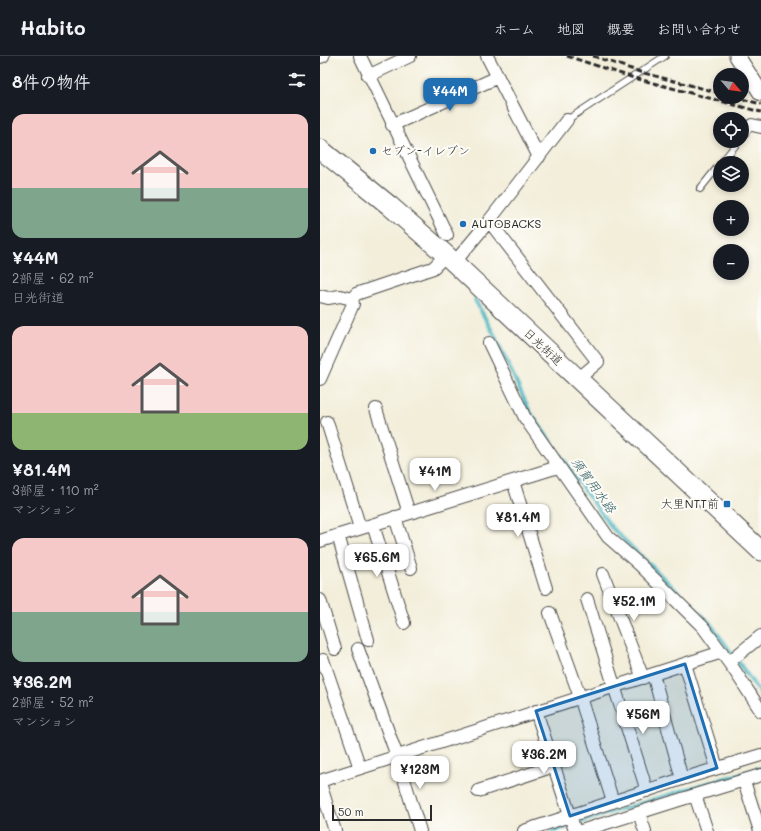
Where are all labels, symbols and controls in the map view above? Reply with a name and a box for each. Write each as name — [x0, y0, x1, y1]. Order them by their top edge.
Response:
text: Habito — [20, 15, 85, 40]
text: ホーム — [494, 19, 535, 38]
text: 地図 — [557, 19, 585, 38]
text: 概要 — [607, 19, 635, 38]
text: お問い合わせ — [657, 19, 741, 38]
north arrow — [713, 68, 749, 104]
map controls — [713, 68, 749, 280]
icon: filters — [286, 69, 308, 91]
text: 8件の物件 — [12, 70, 91, 92]
pin: ¥44M — [426, 78, 474, 112]
text: ¥44M — [432, 82, 468, 99]
button: locate — [713, 112, 749, 148]
icon: home — [124, 140, 196, 212]
place label: セブン-イレブン — [381, 142, 470, 158]
marker: セブン-イレブン — [368, 146, 378, 156]
button: layers — [713, 156, 749, 192]
button: + — [713, 200, 749, 236]
place label: AUTOBACKS — [471, 215, 541, 231]
marker: AUTOBACKS — [458, 219, 468, 229]
button: − — [713, 244, 749, 280]
text: ¥44M — [12, 246, 58, 268]
text: 2部屋 · 62 m² — [12, 269, 94, 286]
text: 日光街道 — [12, 288, 64, 305]
street label: 日光街道 — [521, 324, 567, 368]
icon: home — [124, 352, 196, 424]
water label: 須賀用水路 — [568, 453, 621, 517]
text: ¥81.4M — [12, 458, 71, 480]
pin: ¥41M — [411, 458, 459, 492]
text: ¥41M — [418, 462, 452, 479]
text: 3部屋 · 110 m² — [12, 481, 99, 498]
place label: 大里NTT前 — [661, 495, 719, 511]
marker: 大里NTT前 — [722, 499, 732, 509]
text: マンション — [12, 500, 76, 517]
pin: ¥81.4M — [485, 504, 551, 538]
text: ¥81.4M — [495, 508, 541, 525]
pin: ¥65.6M — [344, 544, 410, 578]
text: ¥65.6M — [354, 548, 400, 565]
icon: home — [124, 564, 196, 636]
pin: ¥52.1M — [601, 588, 667, 622]
text: ¥52.1M — [612, 592, 656, 609]
text: ¥36.2M — [12, 670, 72, 692]
text: 2部屋 · 52 m² — [12, 693, 93, 710]
pin: ¥56M — [619, 701, 667, 735]
text: ¥56M — [626, 705, 660, 722]
text: マンション — [12, 712, 76, 729]
pin: ¥36.2M — [511, 741, 577, 775]
text: ¥36.2M — [521, 745, 567, 762]
pin: ¥123M — [392, 756, 448, 790]
text: ¥123M — [400, 760, 440, 777]
scale bar — [332, 803, 432, 822]
text: 50 m — [338, 804, 364, 819]

